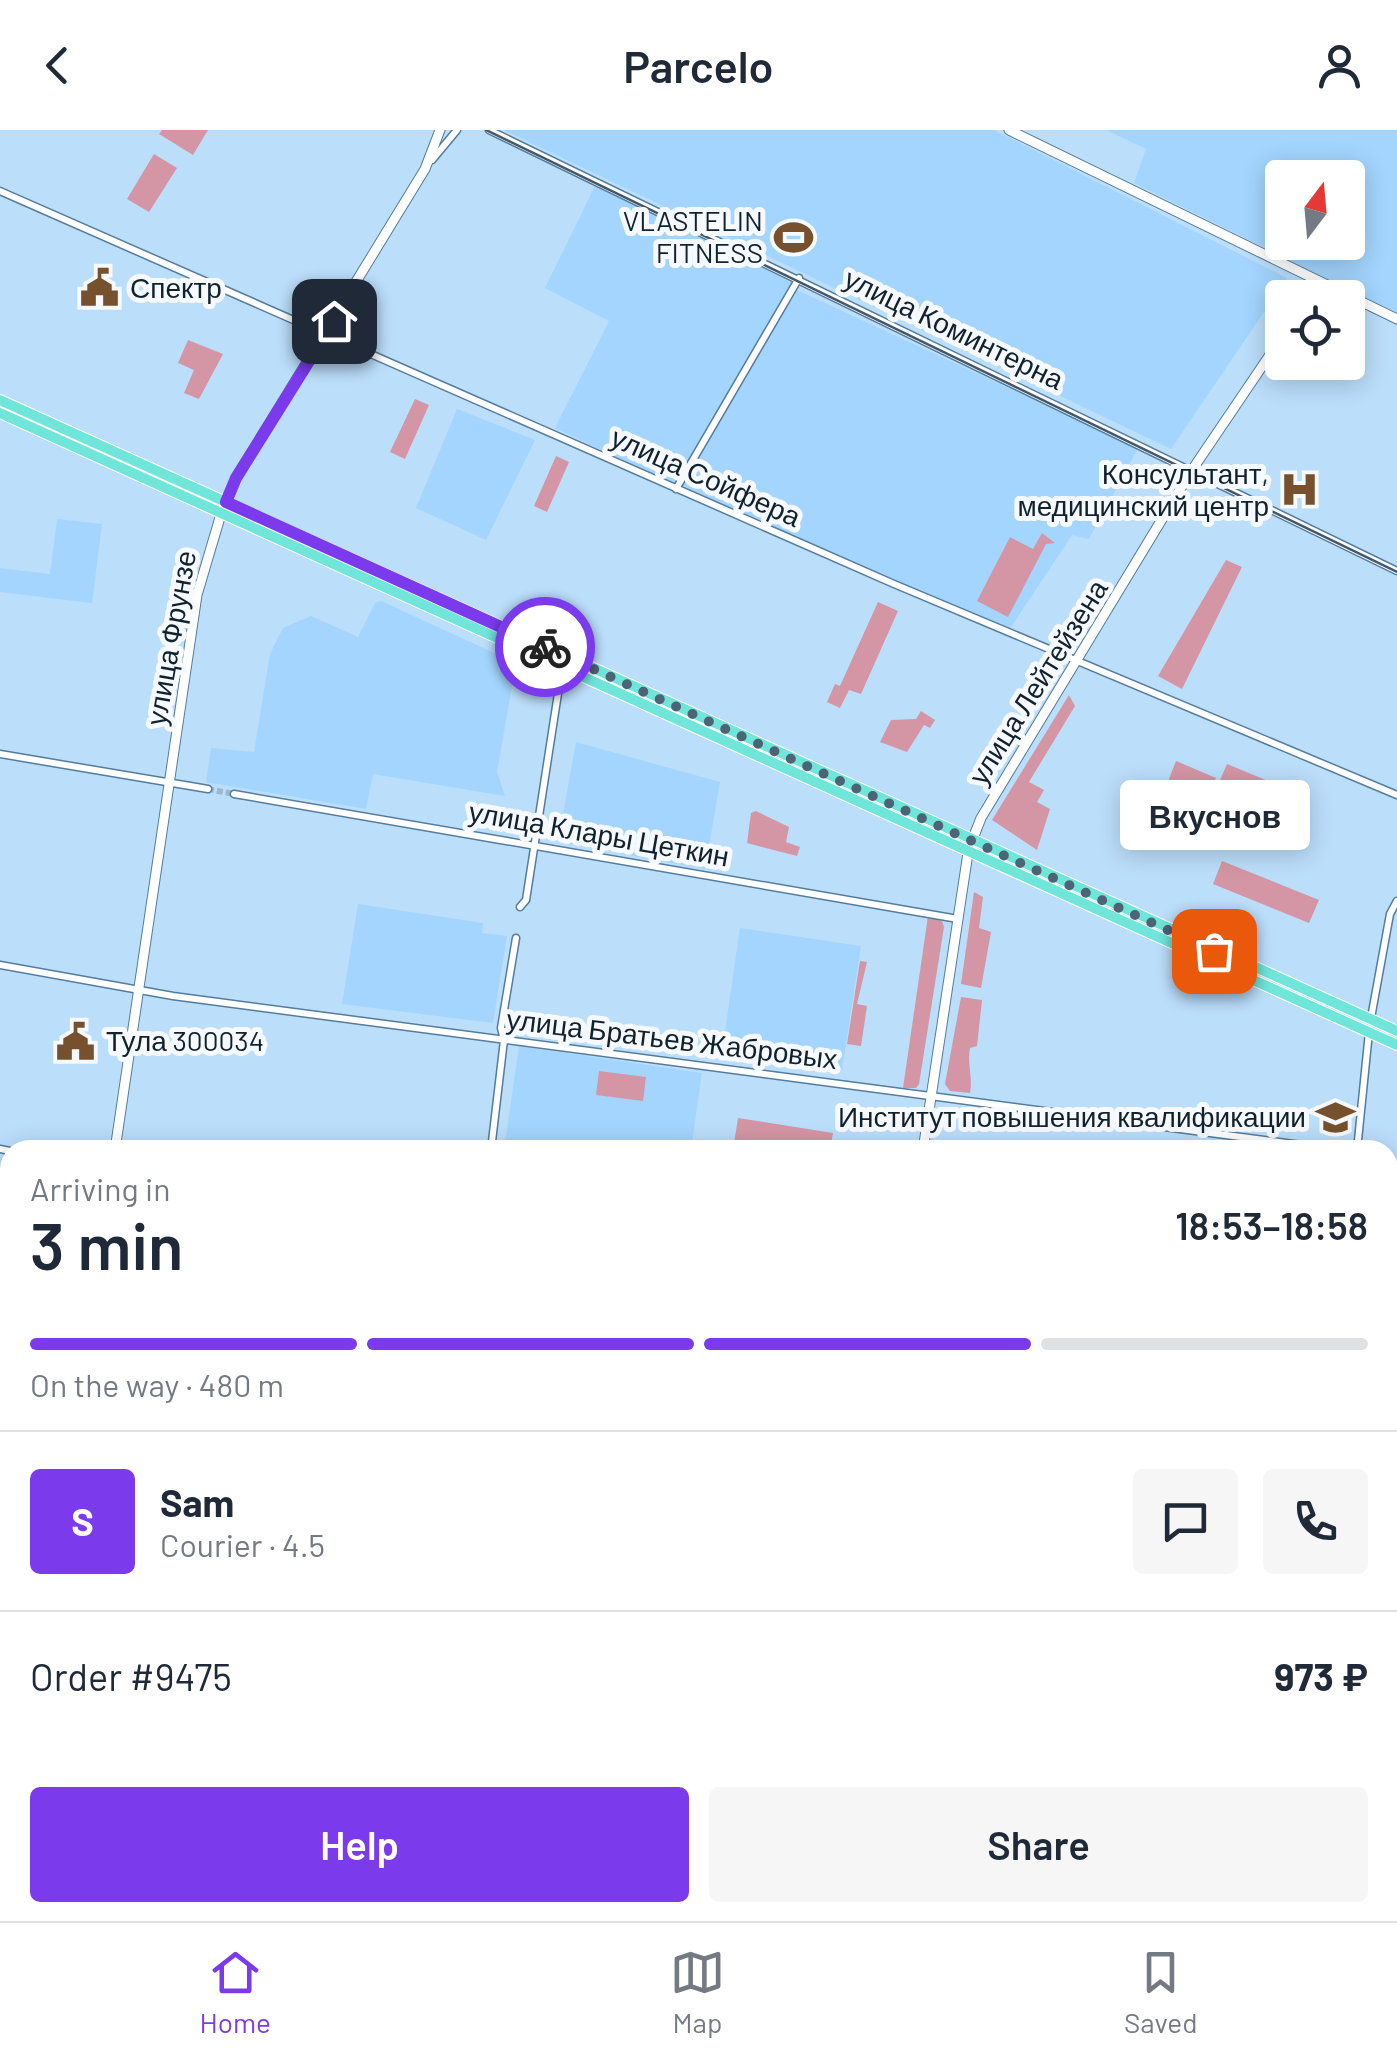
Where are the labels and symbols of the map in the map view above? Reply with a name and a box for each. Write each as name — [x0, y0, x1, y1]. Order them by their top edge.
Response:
north arrow — [1265, 160, 1365, 260]
place label: VLASTELIN FITNESS — [623, 203, 763, 269]
sports icon: VLASTELIN FITNESS — [772, 216, 814, 258]
street label: улица Коминтерна — [839, 260, 1070, 396]
public building icon: Спектр — [79, 267, 121, 309]
place label: Спектр — [130, 270, 222, 304]
pin — [292, 279, 377, 364]
street label: улица Сойфера — [606, 419, 807, 533]
place label: Консультант, медицинский центр — [1017, 456, 1269, 522]
hospital icon: Консультант, медицинский центр — [1278, 469, 1320, 511]
street label: улица Фрунзе — [138, 548, 202, 728]
street label: улица Лейтейзена — [960, 572, 1114, 790]
courier — [495, 597, 595, 697]
callout: Вкуснов — [1119, 781, 1309, 851]
street label: улица Клары Цеткин — [466, 793, 732, 873]
pin — [1172, 909, 1257, 994]
street label: улица Братьев Жабровых — [505, 1001, 839, 1075]
public building icon: Тула 300034 — [55, 1020, 97, 1062]
place label: Тула 300034 — [106, 1023, 264, 1057]
school or university icon: Институт повышения квалификации — [1315, 1096, 1357, 1138]
place label: Институт повышения квалификации — [838, 1099, 1306, 1133]

